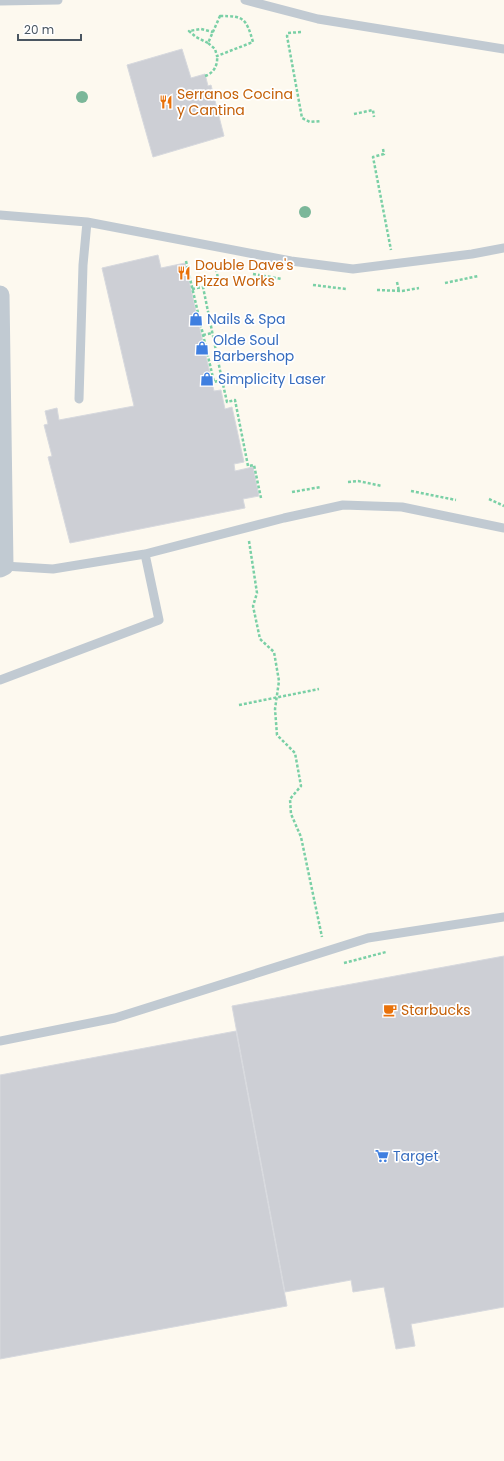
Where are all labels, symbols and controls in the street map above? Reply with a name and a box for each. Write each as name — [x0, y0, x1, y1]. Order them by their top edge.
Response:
scale bar — [18, 16, 81, 42]
text: 20 m — [24, 21, 54, 38]
place label: Serranos Cocina y Cantina — [177, 84, 293, 120]
restaurant icon: Serranos Cocina y Cantina — [158, 94, 174, 110]
place label: Double Dave's Pizza Works — [195, 255, 294, 291]
restaurant icon: Double Dave's Pizza Works — [176, 265, 192, 281]
place label: Nails & Spa — [207, 309, 285, 329]
shop icon: Nails & Spa — [188, 311, 204, 327]
place label: Olde Soul Barbershop — [213, 330, 294, 366]
shop icon: Olde Soul Barbershop — [194, 340, 210, 356]
place label: Simplicity Laser — [218, 369, 326, 389]
shop icon: Simplicity Laser — [199, 371, 215, 387]
place label: Starbucks — [401, 1000, 470, 1020]
cafe icon: Starbucks — [382, 1002, 398, 1018]
place label: Target — [393, 1146, 439, 1166]
supermarket icon: Target — [374, 1148, 390, 1164]

